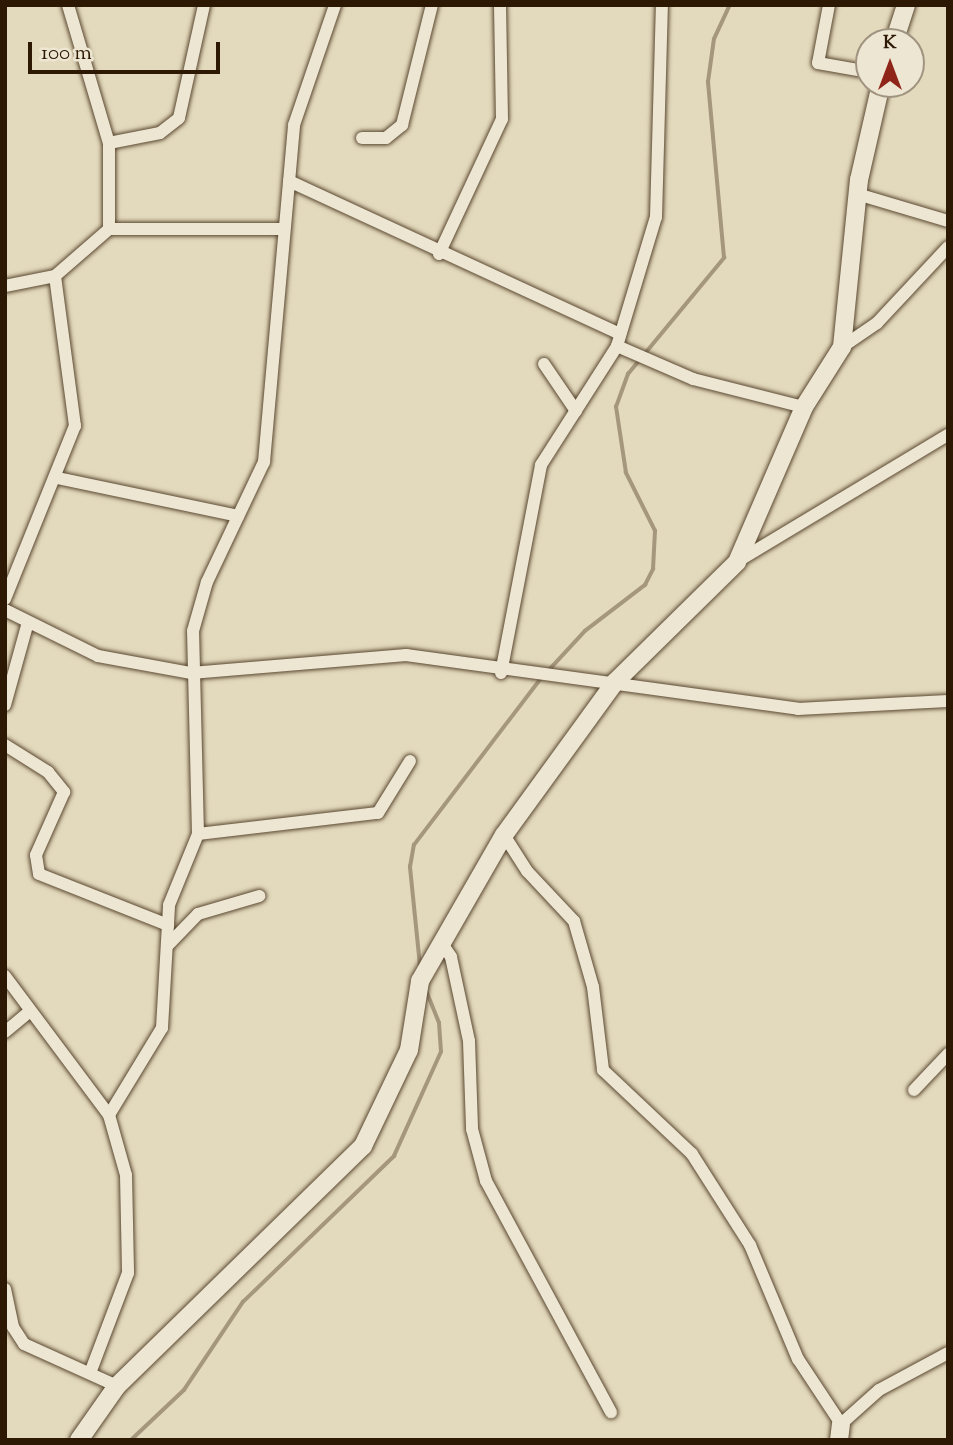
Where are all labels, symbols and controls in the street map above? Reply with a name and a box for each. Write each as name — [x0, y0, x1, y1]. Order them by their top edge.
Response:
scale bar — [32, 28, 224, 72]
north arrow — [855, 28, 925, 98]
text: K — [883, 30, 897, 57]
text: 100 m — [41, 39, 92, 69]

